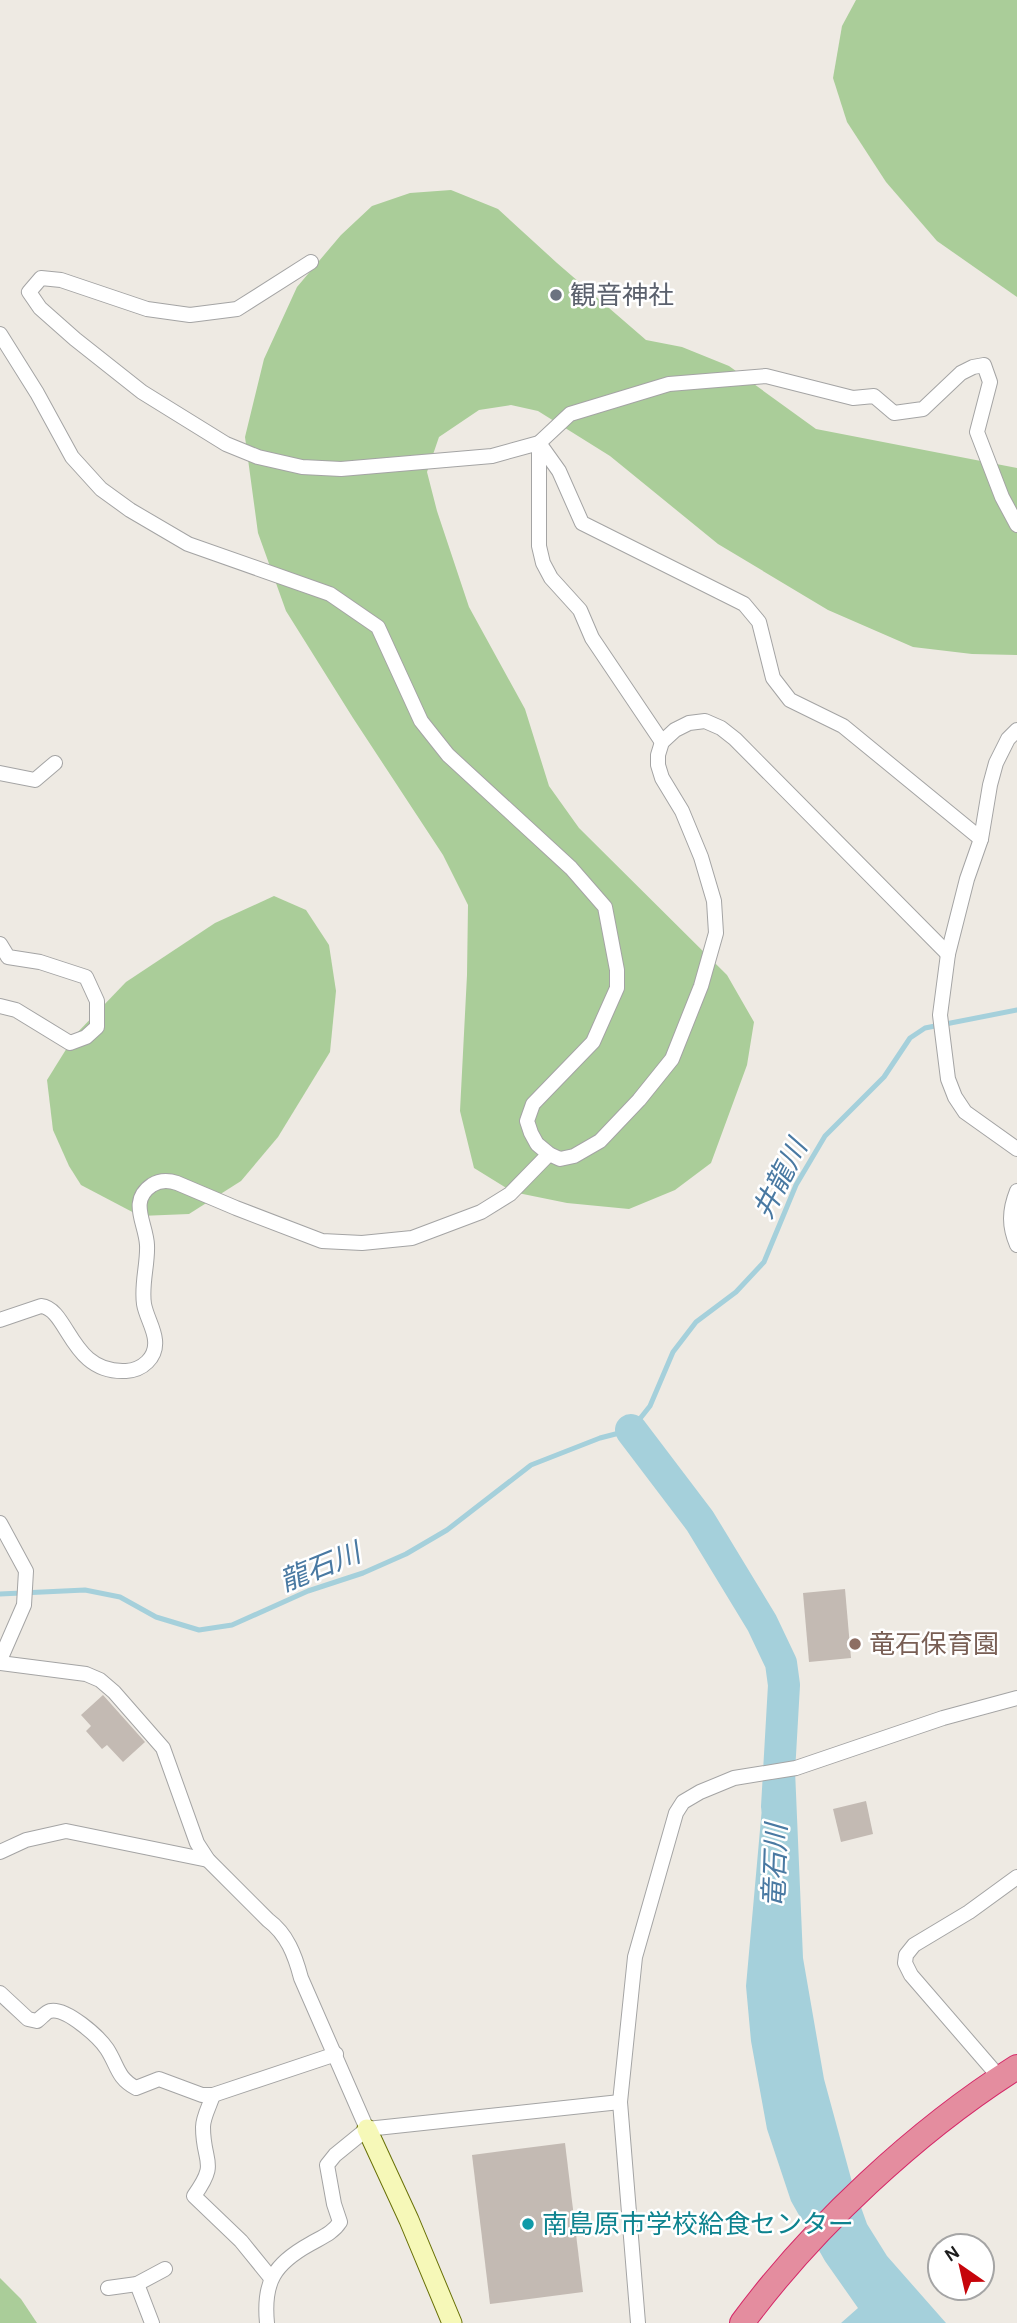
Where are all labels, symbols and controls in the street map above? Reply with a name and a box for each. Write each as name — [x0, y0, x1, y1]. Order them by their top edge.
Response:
place label: 観音神社 — [570, 280, 674, 311]
marker: 観音神社 — [548, 287, 564, 303]
water label: 井龍川 — [746, 1131, 815, 1224]
water label: 龍石川 — [275, 1535, 368, 1598]
place label: 竜石保育園 — [869, 1629, 999, 1660]
marker: 竜石保育園 — [847, 1636, 863, 1652]
water label: 竜石川 — [757, 1820, 793, 1909]
place label: 南島原市学校給食センター — [542, 2209, 854, 2240]
marker: 南島原市学校給食センター — [520, 2216, 536, 2232]
north arrow — [926, 2232, 996, 2302]
text: N — [940, 2241, 964, 2267]

